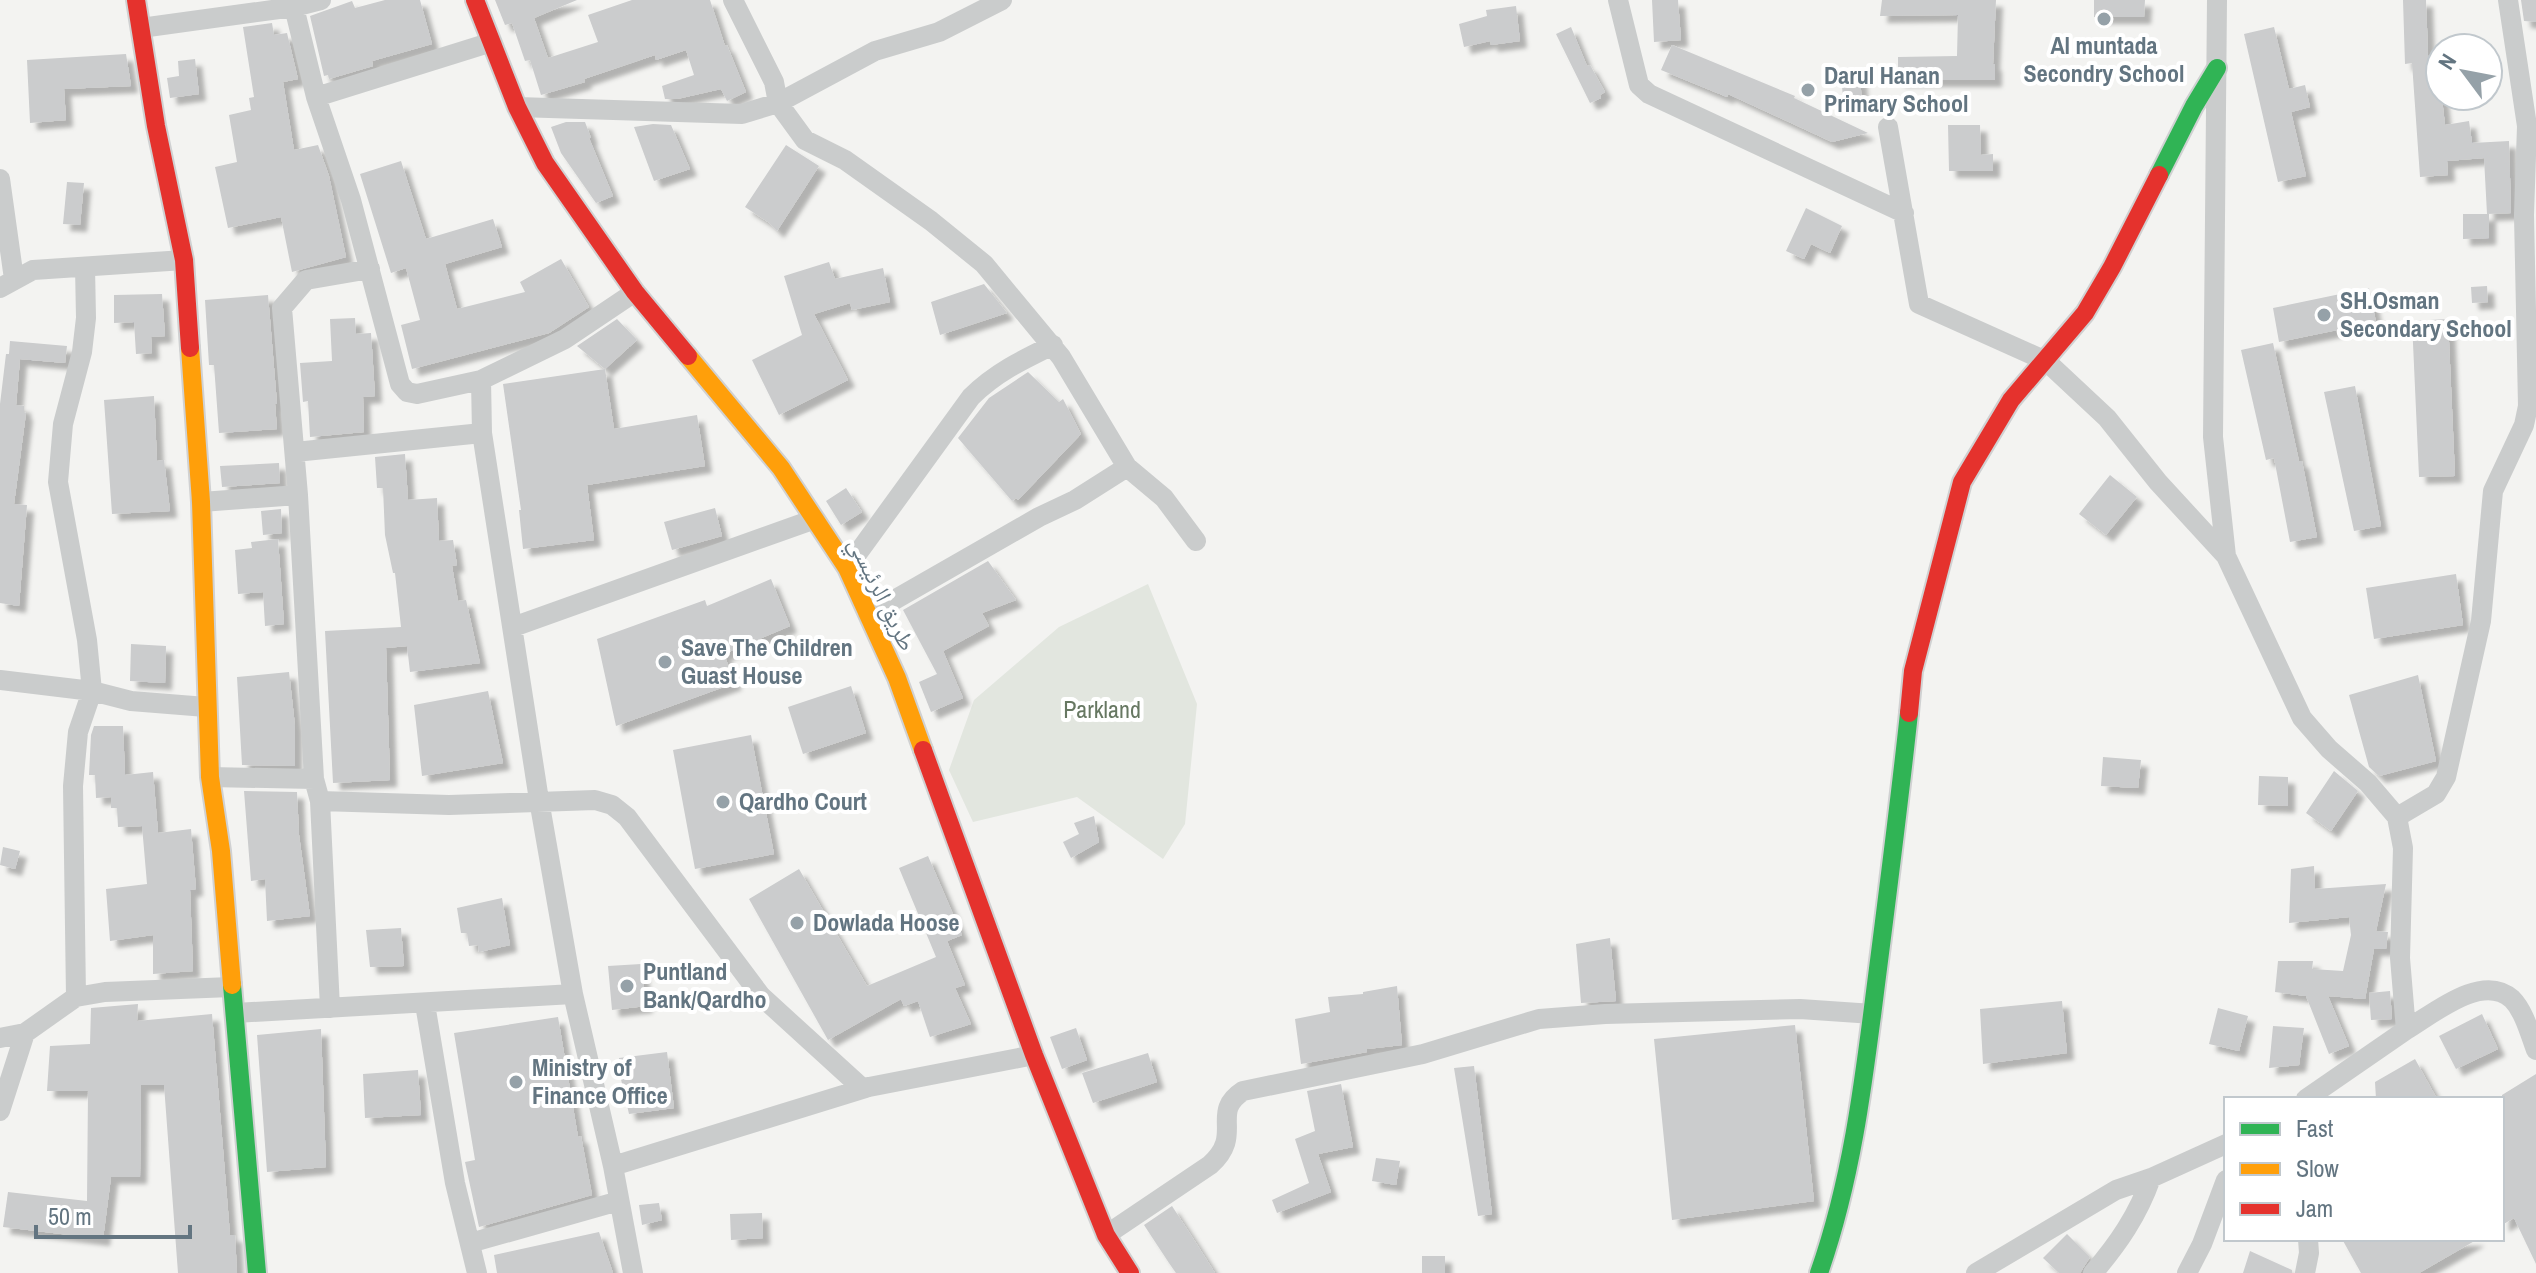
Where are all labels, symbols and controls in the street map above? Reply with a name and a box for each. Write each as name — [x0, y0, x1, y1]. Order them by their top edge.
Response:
marker: Al muntada Secondry School — [2095, 10, 2113, 28]
place label: Al muntada Secondry School — [2024, 29, 2184, 89]
north arrow — [2424, 32, 2504, 112]
text: N — [2431, 48, 2463, 75]
place label: Darul Hanan Primary School — [1824, 59, 1968, 119]
marker: Darul Hanan Primary School — [1799, 81, 1817, 99]
place label: SH.Osman Secondary School — [2340, 284, 2512, 344]
marker: SH.Osman Secondary School — [2315, 306, 2333, 324]
street label: طريق الرئيسي — [838, 531, 924, 658]
place label: Save The Children Guast House — [681, 631, 853, 691]
marker: Save The Children Guast House — [656, 653, 674, 671]
park label: Parkland — [1063, 693, 1141, 725]
place label: Qardho Court — [739, 785, 867, 817]
marker: Qardho Court — [714, 793, 732, 811]
place label: Dowlada Hoose — [813, 906, 960, 938]
marker: Dowlada Hoose — [788, 914, 806, 932]
place label: Puntland Bank/Qardho — [643, 955, 767, 1015]
marker: Puntland Bank/Qardho — [618, 977, 636, 995]
place label: Ministry of Finance Office — [532, 1051, 668, 1111]
marker: Ministry of Finance Office — [507, 1073, 525, 1091]
legend — [2224, 1097, 2504, 1241]
text: Fast — [2296, 1112, 2334, 1144]
text: Slow — [2296, 1152, 2339, 1184]
scale bar — [36, 1189, 190, 1239]
text: Jam — [2296, 1192, 2333, 1224]
text: 50 m — [48, 1200, 92, 1232]

